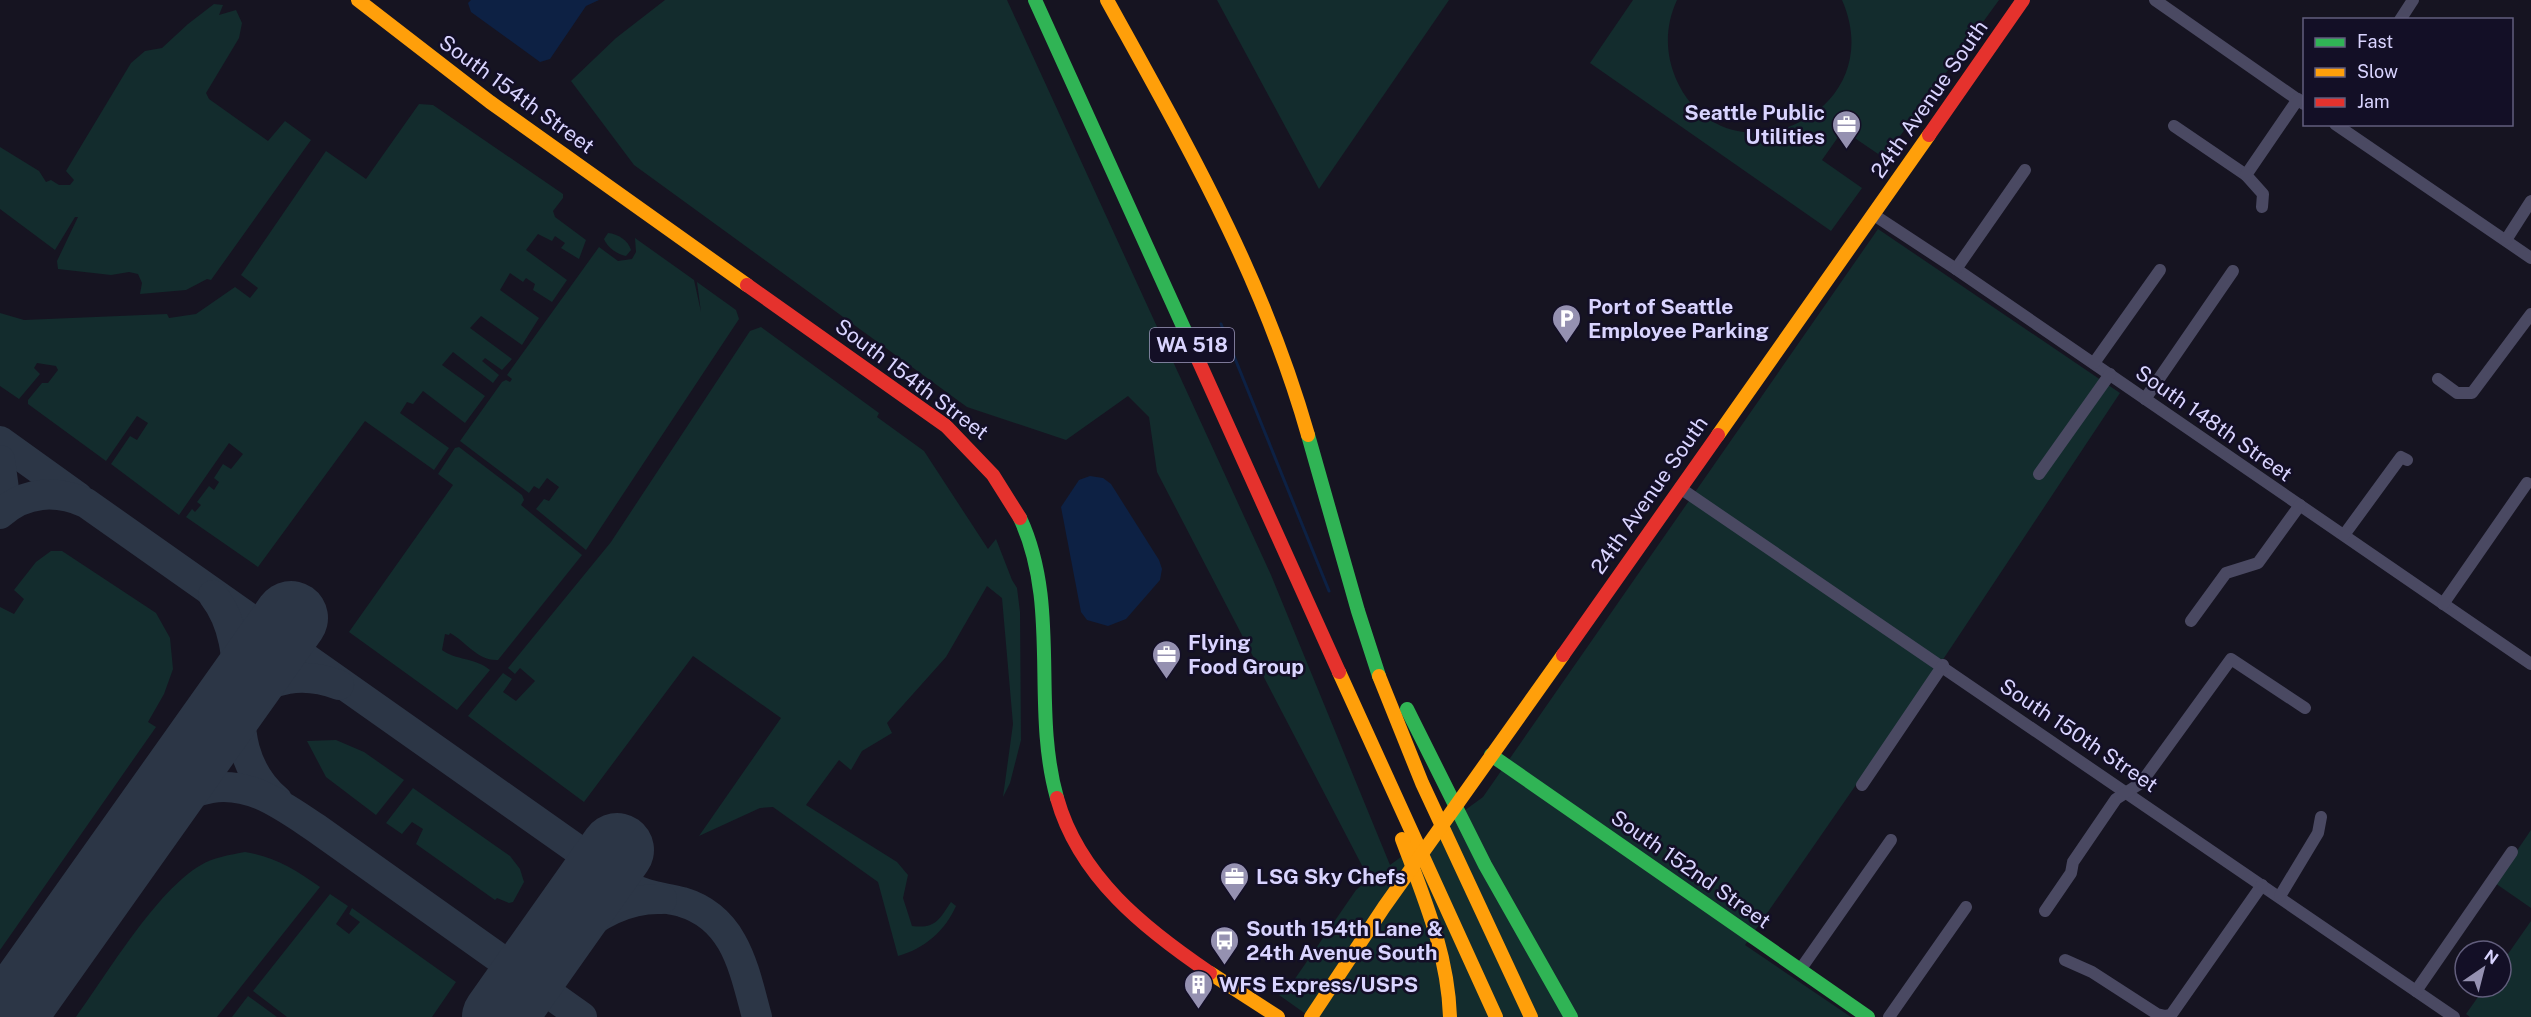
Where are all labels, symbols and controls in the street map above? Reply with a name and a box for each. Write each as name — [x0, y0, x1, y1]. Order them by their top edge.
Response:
street label: 24th Avenue South — [1865, 15, 1993, 183]
legend — [2303, 18, 2513, 126]
street label: South 154th Street — [435, 29, 599, 159]
text: Fast — [2357, 31, 2393, 52]
text: Slow — [2357, 61, 2398, 82]
text: Jam — [2357, 91, 2390, 112]
place label: Seattle Public Utilities — [1684, 100, 1825, 149]
office icon: Seattle Public Utilities — [1830, 108, 1862, 150]
place label: Port of Seattle Employee Parking — [1588, 294, 1769, 343]
parking icon: Port of Seattle Employee Parking — [1551, 302, 1583, 344]
street label: South 154th Street — [830, 313, 994, 445]
road number: WA 518 — [1150, 328, 1234, 362]
street label: South 148th Street — [2131, 360, 2297, 486]
street label: 24th Avenue South — [1585, 411, 1713, 579]
place label: Flying Food Group — [1188, 630, 1304, 679]
office icon: Flying Food Group — [1151, 638, 1183, 680]
street label: South 150th Street — [1995, 673, 2163, 797]
street label: South 152nd Street — [1606, 805, 1776, 933]
office icon: LSG Sky Chefs — [1219, 860, 1251, 902]
place label: LSG Sky Chefs — [1256, 864, 1406, 889]
place label: South 154th Lane & 24th Avenue South — [1246, 916, 1443, 965]
bus stop icon: South 154th Lane & 24th Avenue South — [1209, 924, 1241, 966]
north arrow — [2453, 939, 2513, 999]
text: N — [2481, 946, 2502, 968]
building icon: WFS Express/USPS — [1182, 968, 1214, 1010]
place label: WFS Express/USPS — [1219, 972, 1418, 997]

